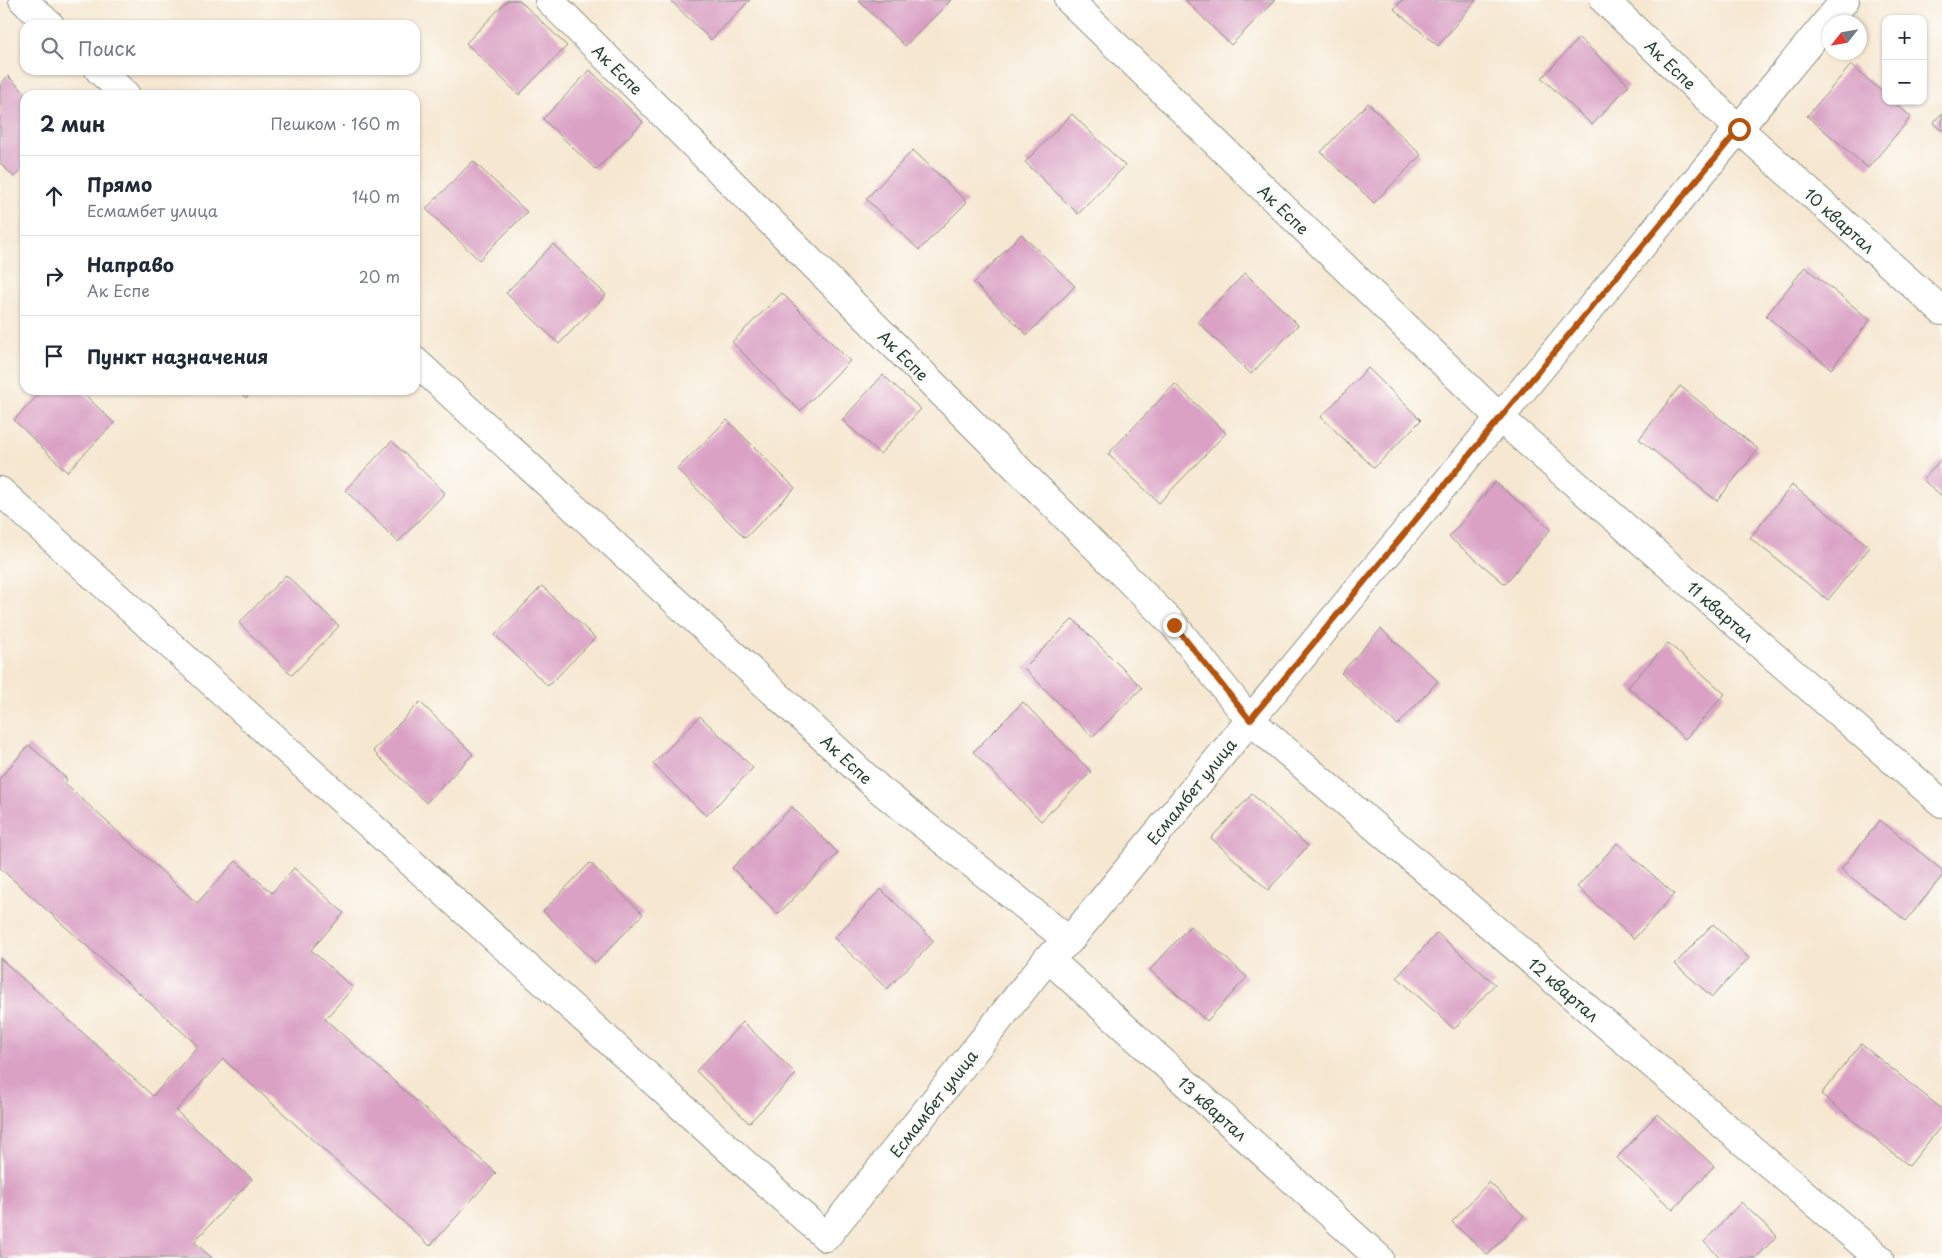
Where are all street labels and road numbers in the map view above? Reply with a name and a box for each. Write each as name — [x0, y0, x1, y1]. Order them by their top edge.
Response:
street label: Ак Еспе — [1640, 34, 1702, 94]
street label: Ак Еспе — [587, 38, 649, 100]
street label: Ак Еспе — [1253, 179, 1315, 239]
street label: 10 квартал — [1799, 182, 1881, 258]
street label: Ак Еспе — [873, 324, 935, 386]
street label: 11 квартал — [1682, 575, 1760, 647]
street label: Ак Еспе — [816, 729, 878, 789]
street label: Есмамбет улица — [1140, 733, 1242, 849]
street label: 12 квартал — [1523, 951, 1605, 1027]
street label: Есмамбет улица — [883, 1044, 983, 1162]
street label: 13 квартал — [1173, 1070, 1253, 1146]

